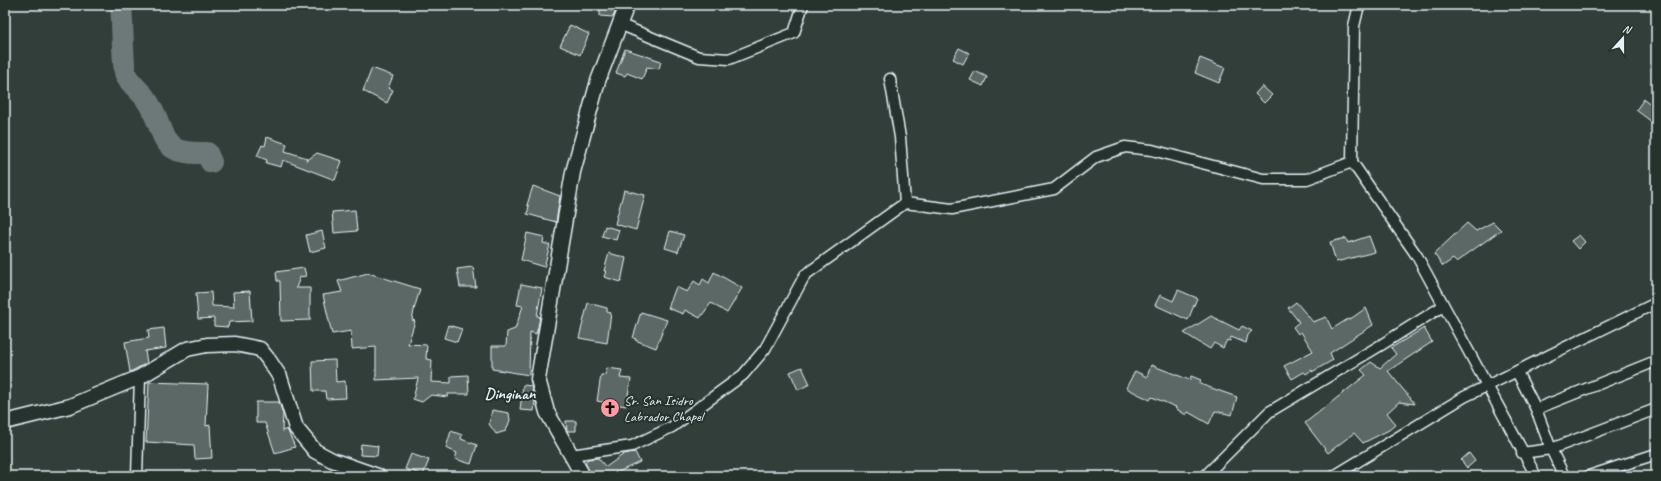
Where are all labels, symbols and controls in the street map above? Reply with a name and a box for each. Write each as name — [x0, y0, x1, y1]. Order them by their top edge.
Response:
north arrow — [1603, 18, 1643, 58]
text: N — [1621, 21, 1634, 37]
district label: Dinginan — [485, 384, 536, 404]
place label: Sr. San Isidro Labrador Chapel — [624, 392, 706, 425]
church icon: Sr. San Isidro Labrador Chapel — [599, 397, 621, 419]

